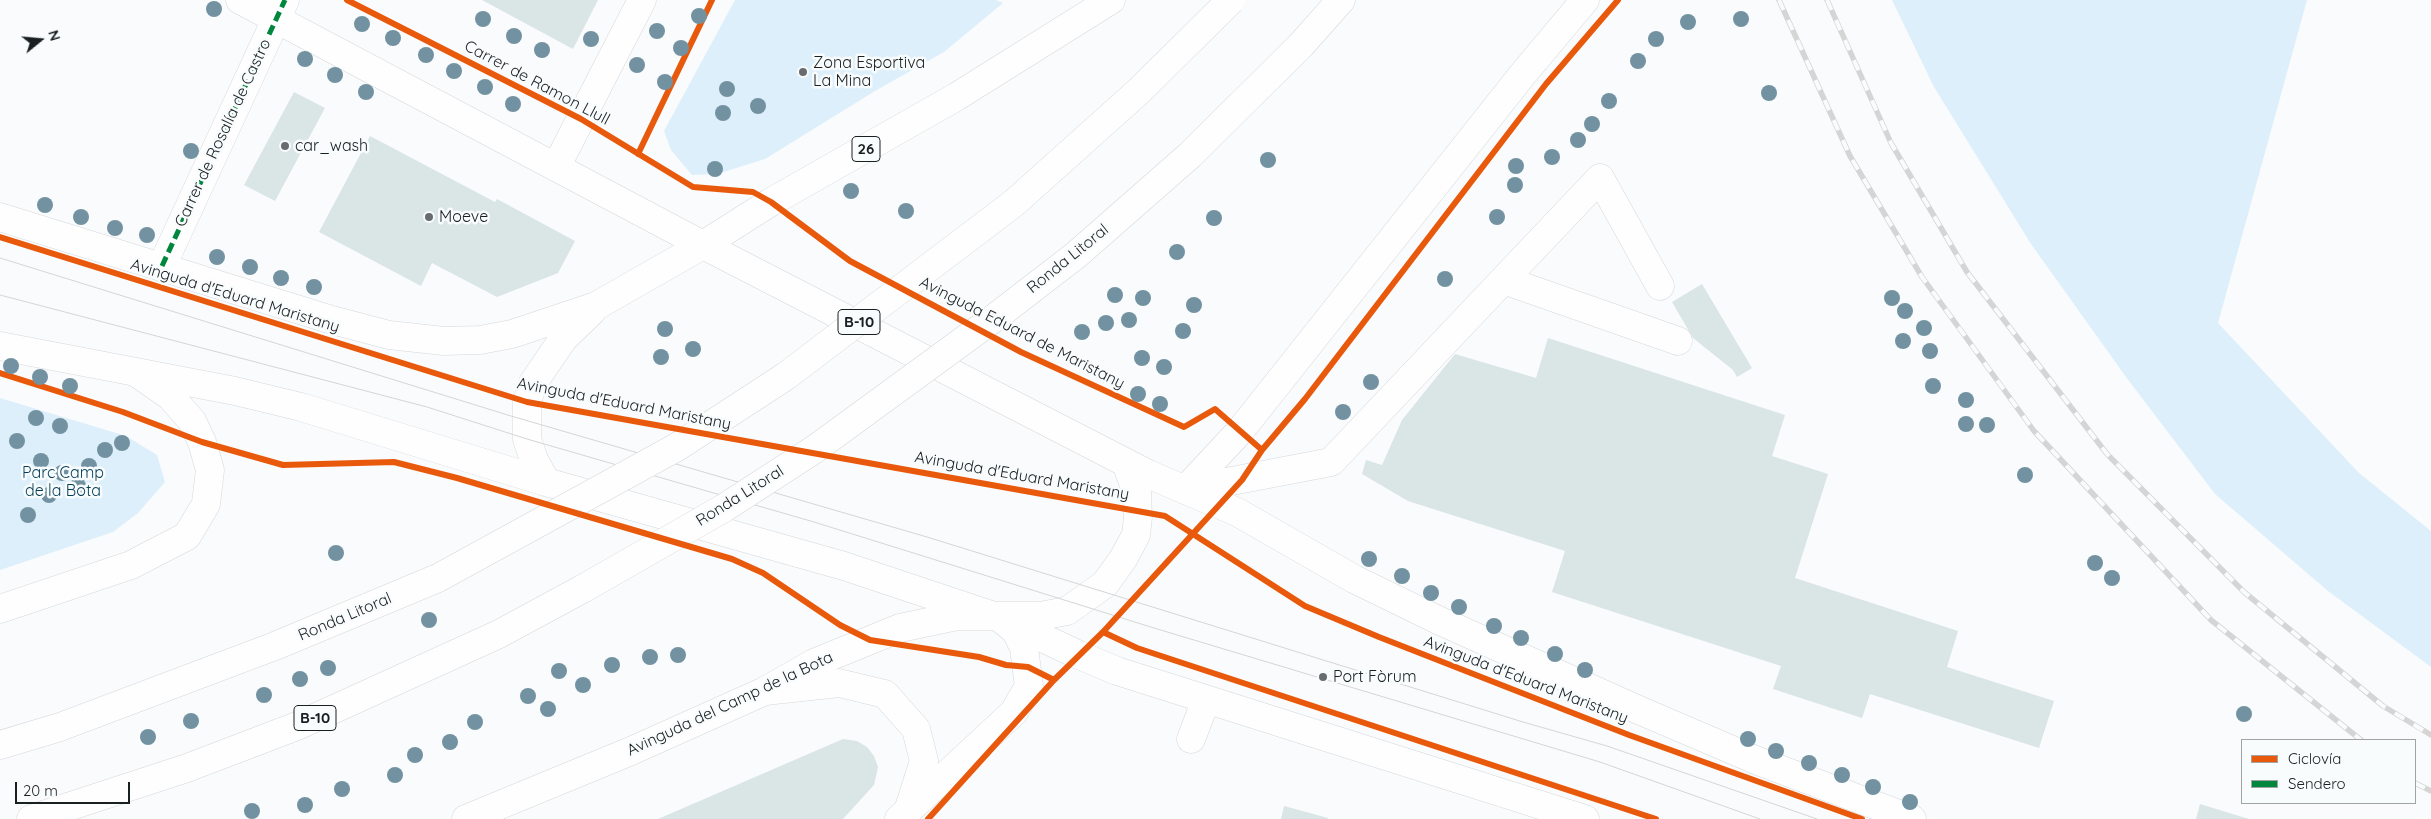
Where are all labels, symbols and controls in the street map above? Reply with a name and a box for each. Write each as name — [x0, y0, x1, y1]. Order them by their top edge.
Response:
north arrow — [15, 15, 65, 65]
text: N — [44, 28, 64, 43]
street label: Carrer de Rosalía de Castro — [171, 36, 275, 230]
street label: Carrer de Ramon Llull — [461, 37, 613, 129]
place label: Zona Esportiva La Mina — [813, 53, 925, 91]
marker: Zona Esportiva La Mina — [797, 66, 809, 78]
place label: car_wash — [295, 136, 368, 156]
road number: 26 — [852, 136, 880, 162]
marker: car_wash — [279, 140, 291, 152]
place label: Moeve — [439, 207, 488, 227]
marker: Moeve — [423, 211, 435, 223]
street label: Ronda Litoral — [1023, 220, 1113, 298]
street label: Avinguda d'Eduard Maristany — [128, 255, 342, 337]
street label: Avinguda Eduard de Maristany — [916, 273, 1128, 393]
road number: B-10 — [838, 310, 880, 334]
street label: Avinguda d'Eduard Maristany — [515, 374, 733, 434]
street label: Avinguda d'Eduard Maristany — [913, 448, 1131, 504]
street label: Ronda Litoral — [693, 461, 787, 531]
park label: Parc Camp de la Bota — [22, 463, 104, 501]
street label: Ronda Litoral — [295, 589, 395, 645]
street label: Avinguda d'Eduard Maristany — [1421, 632, 1631, 728]
street label: Avinguda del Camp de la Bota — [624, 648, 836, 760]
place label: Port Fòrum — [1333, 667, 1417, 687]
marker: Port Fòrum — [1317, 671, 1329, 683]
road number: B-10 — [294, 706, 336, 730]
legend — [2241, 739, 2416, 804]
text: Ciclovía — [2288, 749, 2341, 768]
scale bar — [18, 772, 132, 804]
text: Sendero — [2288, 774, 2346, 793]
text: 20 m — [23, 781, 58, 800]

